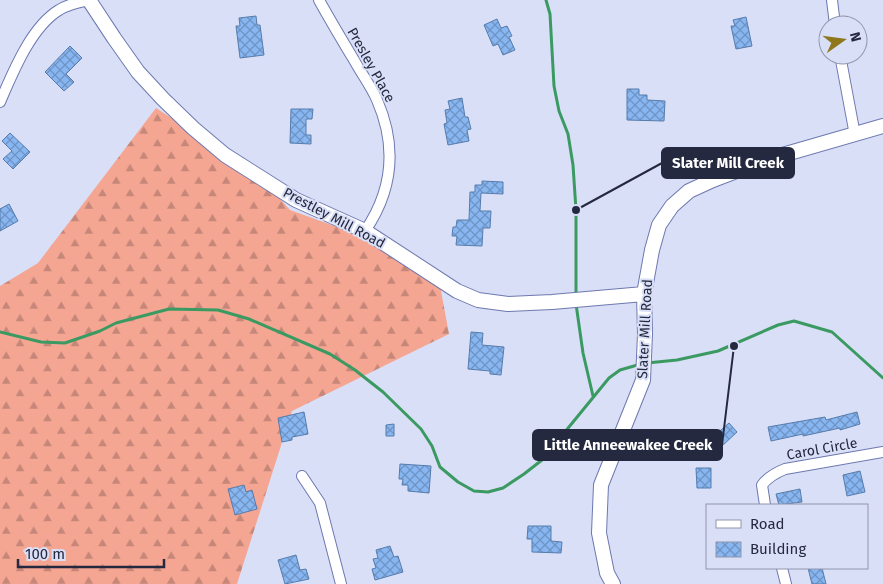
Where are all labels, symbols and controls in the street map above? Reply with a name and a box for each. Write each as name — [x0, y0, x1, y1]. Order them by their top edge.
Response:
north arrow — [818, 15, 868, 65]
street label: Presley Place — [343, 25, 399, 105]
text: N — [846, 30, 865, 44]
callout: Slater Mill Creek — [662, 148, 794, 178]
text: Slater Mill Creek — [672, 154, 785, 172]
street label: Prestley Mill Road — [280, 184, 388, 252]
street label: Slater Mill Road — [634, 279, 656, 379]
callout: Little Anneewakee Creek — [533, 430, 722, 460]
street label: Carol Circle — [785, 434, 859, 464]
text: Little Anneewakee Creek — [544, 436, 713, 454]
legend — [706, 504, 868, 569]
text: Road — [750, 515, 785, 533]
scale bar — [18, 536, 164, 568]
text: Building — [750, 540, 806, 558]
text: 100 m — [25, 545, 65, 563]

